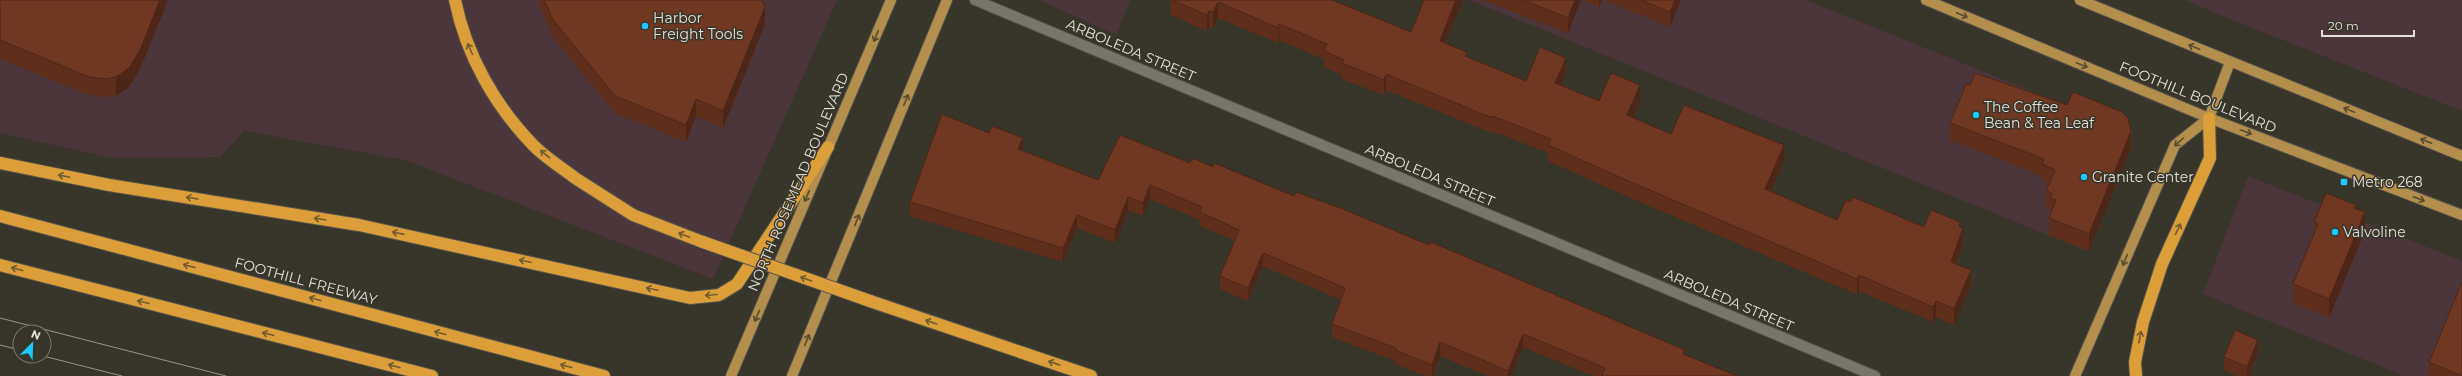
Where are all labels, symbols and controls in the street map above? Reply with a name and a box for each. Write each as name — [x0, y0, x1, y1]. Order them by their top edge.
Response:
place label: Harbor Freight Tools — [653, 9, 743, 43]
one-way arrow — [1955, 12, 1967, 19]
scale bar — [2322, 12, 2414, 38]
street label: ARBOLEDA STREET — [1064, 15, 1198, 85]
text: 20 m — [2328, 18, 2359, 33]
marker: Harbor Freight Tools — [640, 21, 650, 31]
one-way arrow — [872, 29, 879, 41]
one-way arrow — [466, 43, 474, 55]
one-way arrow — [2189, 43, 2201, 50]
street label: FOOTHILL BOULEVARD — [2117, 57, 2279, 137]
one-way arrow — [2075, 62, 2087, 69]
street label: NORTH ROSEMEAD BOULEVARD — [744, 70, 852, 294]
one-way arrow — [903, 94, 911, 106]
place label: The Coffee Bean & Tea Leaf — [1984, 98, 2095, 132]
one-way arrow — [2343, 106, 2355, 113]
marker: The Coffee Bean & Tea Leaf — [1971, 110, 1981, 120]
one-way arrow — [2239, 128, 2251, 136]
one-way arrow — [2420, 137, 2432, 145]
one-way arrow — [2174, 138, 2184, 147]
street label: ARBOLEDA STREET — [1363, 140, 1497, 210]
one-way arrow — [539, 150, 550, 158]
place label: Granite Center — [2092, 168, 2194, 186]
one-way arrow — [58, 172, 71, 180]
marker: Granite Center — [2079, 172, 2089, 182]
place label: Metro 268 — [2352, 173, 2423, 191]
marker: Metro 268 — [2339, 177, 2349, 187]
one-way arrow — [803, 190, 810, 202]
one-way arrow — [186, 194, 199, 202]
one-way arrow — [2413, 195, 2425, 203]
one-way arrow — [854, 214, 861, 226]
one-way arrow — [314, 215, 327, 223]
one-way arrow — [2175, 223, 2182, 235]
place label: Valvoline — [2343, 223, 2406, 241]
marker: Valvoline — [2330, 227, 2340, 237]
one-way arrow — [392, 229, 405, 237]
one-way arrow — [678, 231, 690, 238]
street label: FOOTHILL FREEWAY — [233, 253, 379, 309]
one-way arrow — [2121, 253, 2128, 265]
one-way arrow — [519, 257, 532, 265]
one-way arrow — [183, 262, 196, 269]
one-way arrow — [11, 265, 24, 272]
street label: ARBOLEDA STREET — [1662, 265, 1796, 335]
one-way arrow — [801, 274, 813, 282]
one-way arrow — [646, 285, 659, 293]
one-way arrow — [705, 292, 718, 299]
one-way arrow — [308, 295, 321, 302]
one-way arrow — [136, 298, 149, 305]
one-way arrow — [752, 310, 760, 322]
one-way arrow — [925, 317, 937, 325]
north arrow — [12, 324, 52, 364]
text: N — [29, 327, 43, 343]
one-way arrow — [434, 328, 447, 336]
one-way arrow — [262, 330, 275, 337]
one-way arrow — [2136, 331, 2144, 344]
one-way arrow — [804, 334, 812, 346]
one-way arrow — [1048, 359, 1060, 367]
one-way arrow — [388, 362, 401, 370]
one-way arrow — [560, 362, 573, 369]

